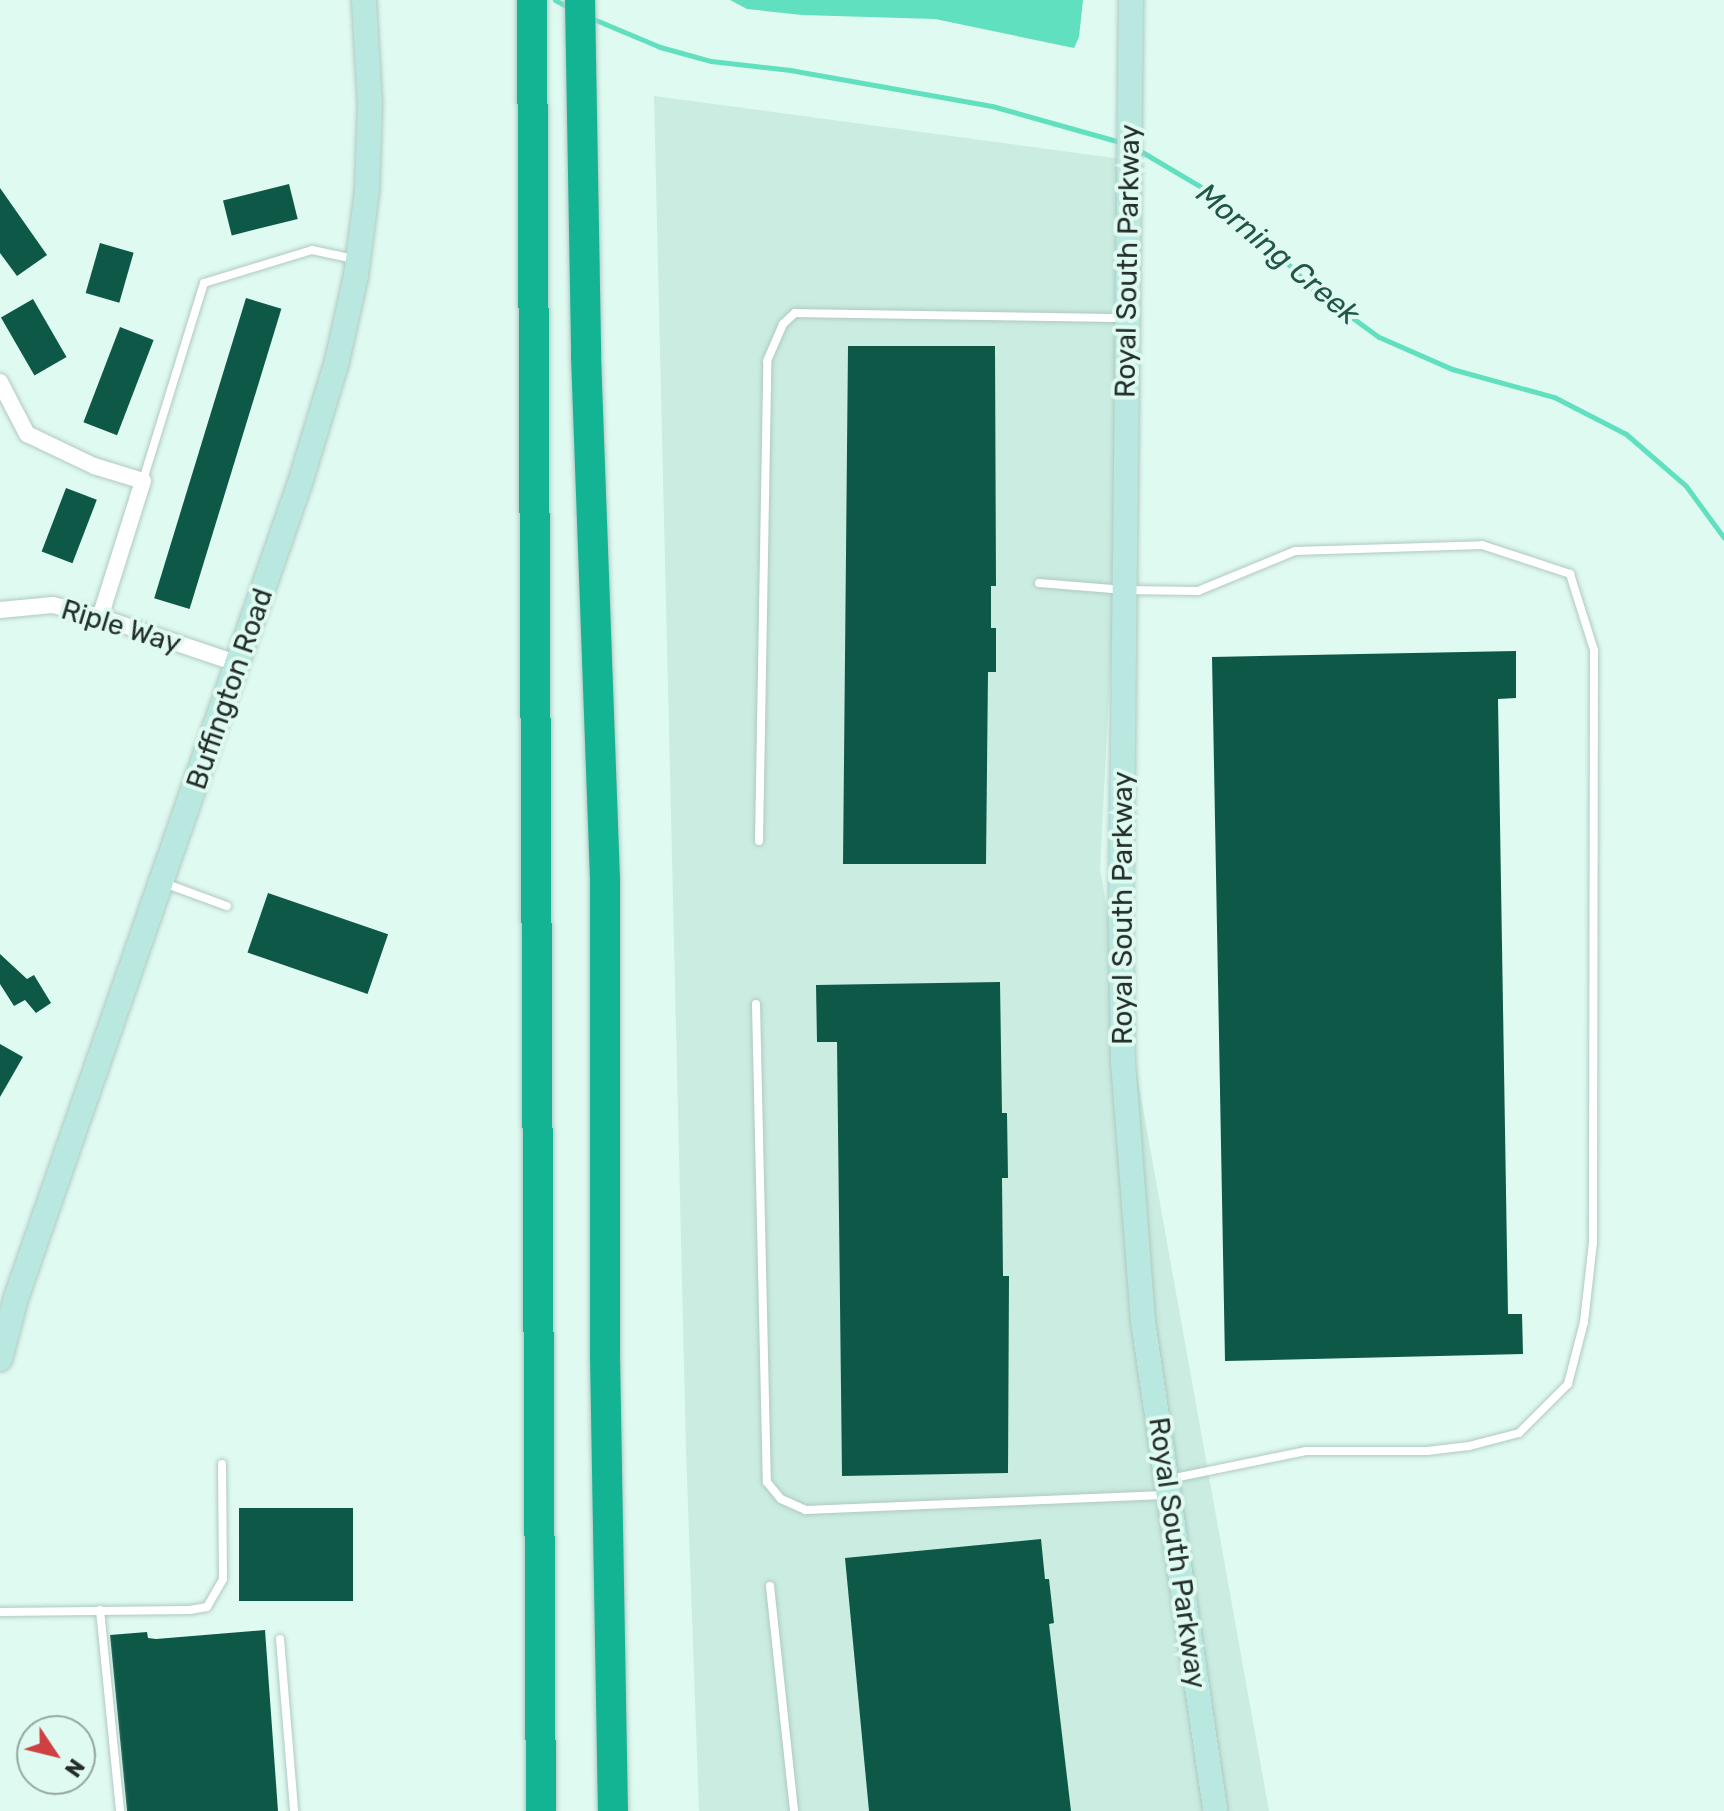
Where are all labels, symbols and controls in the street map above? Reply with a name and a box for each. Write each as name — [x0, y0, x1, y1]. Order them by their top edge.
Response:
street label: Royal South Parkway — [1109, 124, 1147, 398]
water label: Morning Creek — [1189, 175, 1367, 333]
street label: Buffington Road — [180, 584, 280, 794]
street label: Riple Way — [57, 593, 185, 661]
street label: Royal South Parkway — [1106, 771, 1140, 1045]
street label: Royal South Parkway — [1141, 1415, 1213, 1691]
north arrow — [16, 1715, 96, 1795]
text: N — [59, 1754, 90, 1782]

